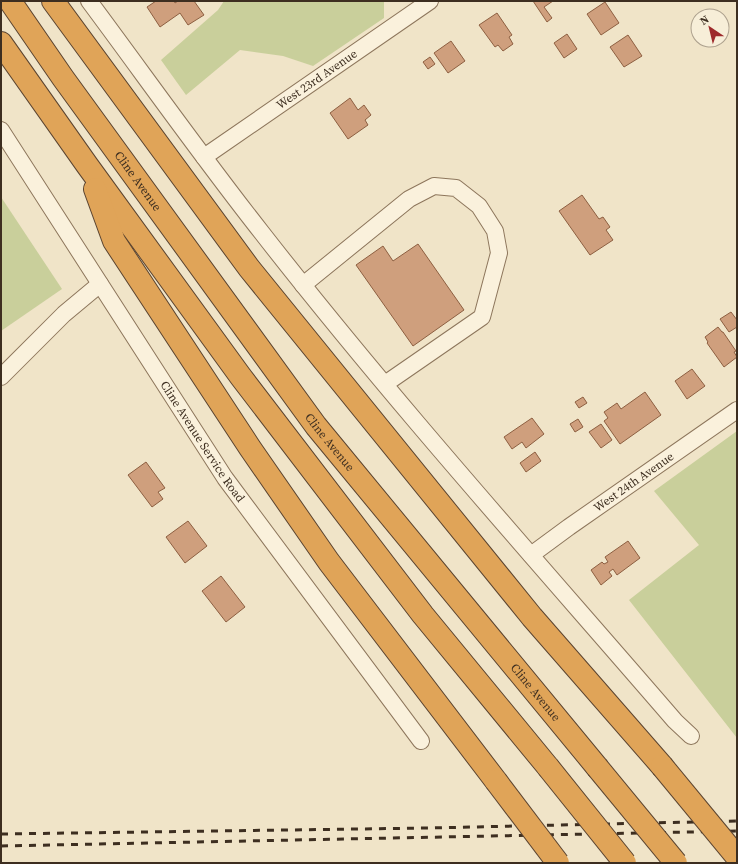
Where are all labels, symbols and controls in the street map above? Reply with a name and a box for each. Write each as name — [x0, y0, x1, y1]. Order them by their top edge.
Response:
north arrow — [690, 8, 730, 48]
text: N — [697, 12, 712, 29]
street label: West 23rd Avenue — [273, 46, 360, 113]
street label: Cline Avenue — [111, 148, 165, 214]
street label: Cline Avenue Service Road — [157, 378, 248, 506]
street label: Cline Avenue — [301, 410, 358, 475]
street label: West 24th Avenue — [590, 449, 677, 515]
street label: Cline Avenue — [507, 660, 564, 725]

